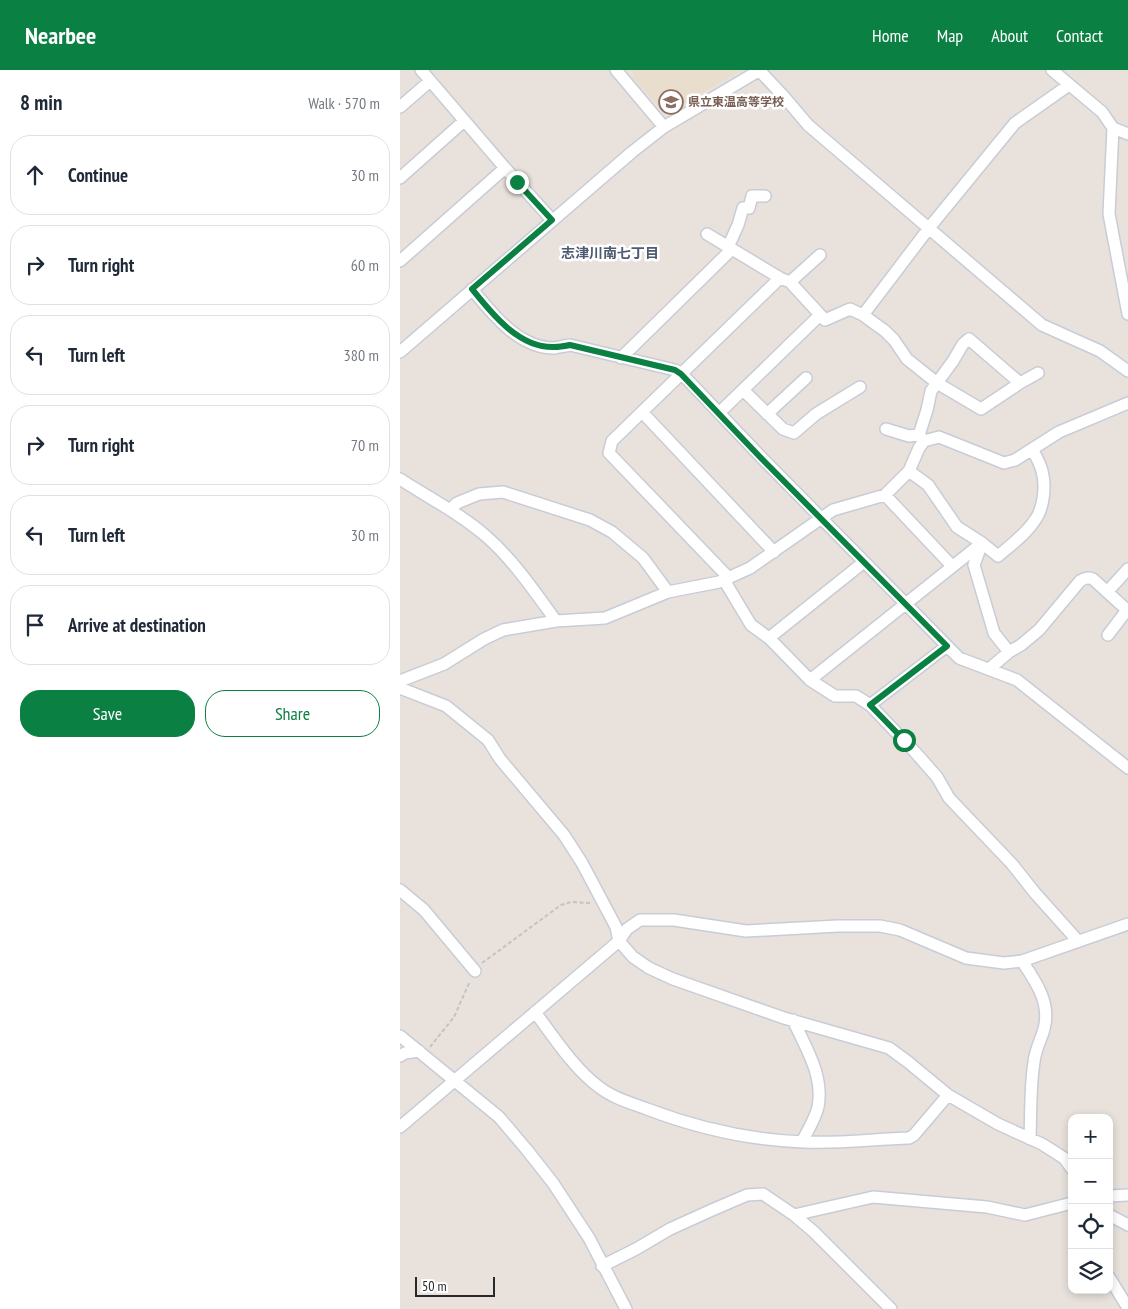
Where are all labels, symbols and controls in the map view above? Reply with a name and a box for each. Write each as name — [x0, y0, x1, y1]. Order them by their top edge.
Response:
text: Nearbee — [25, 20, 96, 51]
text: Home — [872, 24, 909, 47]
text: Map — [937, 24, 963, 47]
text: About — [991, 24, 1028, 47]
text: Contact — [1056, 24, 1103, 47]
text: 8 min — [20, 89, 62, 116]
school or university icon: 県立東温高等学校 — [658, 89, 684, 115]
text: Walk · 570 m — [308, 93, 380, 113]
place label: 県立東温高等学校 — [688, 94, 784, 109]
icon: ahead — [21, 161, 49, 189]
text: Continue — [68, 163, 128, 187]
text: 30 m — [351, 165, 379, 185]
route end — [506, 171, 529, 194]
district label: 志津川南七丁目 — [561, 244, 659, 262]
icon: right — [21, 251, 49, 279]
text: Turn right — [68, 253, 134, 277]
text: 60 m — [351, 255, 379, 275]
icon: left — [21, 341, 49, 369]
text: Turn left — [68, 343, 125, 367]
text: 380 m — [344, 345, 379, 365]
icon: right — [21, 431, 49, 459]
text: Turn right — [68, 433, 134, 457]
text: 70 m — [351, 435, 379, 455]
icon: left — [21, 521, 49, 549]
text: Turn left — [68, 523, 125, 547]
text: 30 m — [351, 525, 379, 545]
icon: arrive — [21, 611, 49, 639]
text: Arrive at destination — [68, 613, 206, 637]
button: Save — [20, 690, 195, 737]
button: Share — [205, 690, 380, 737]
route start — [893, 729, 916, 752]
map controls — [1068, 1114, 1113, 1294]
button: + — [1068, 1114, 1113, 1159]
button: − — [1068, 1159, 1113, 1204]
button: locate — [1068, 1204, 1113, 1249]
button: layers — [1068, 1249, 1113, 1294]
scale bar — [415, 1274, 495, 1297]
text: 50 m — [422, 1277, 447, 1295]

